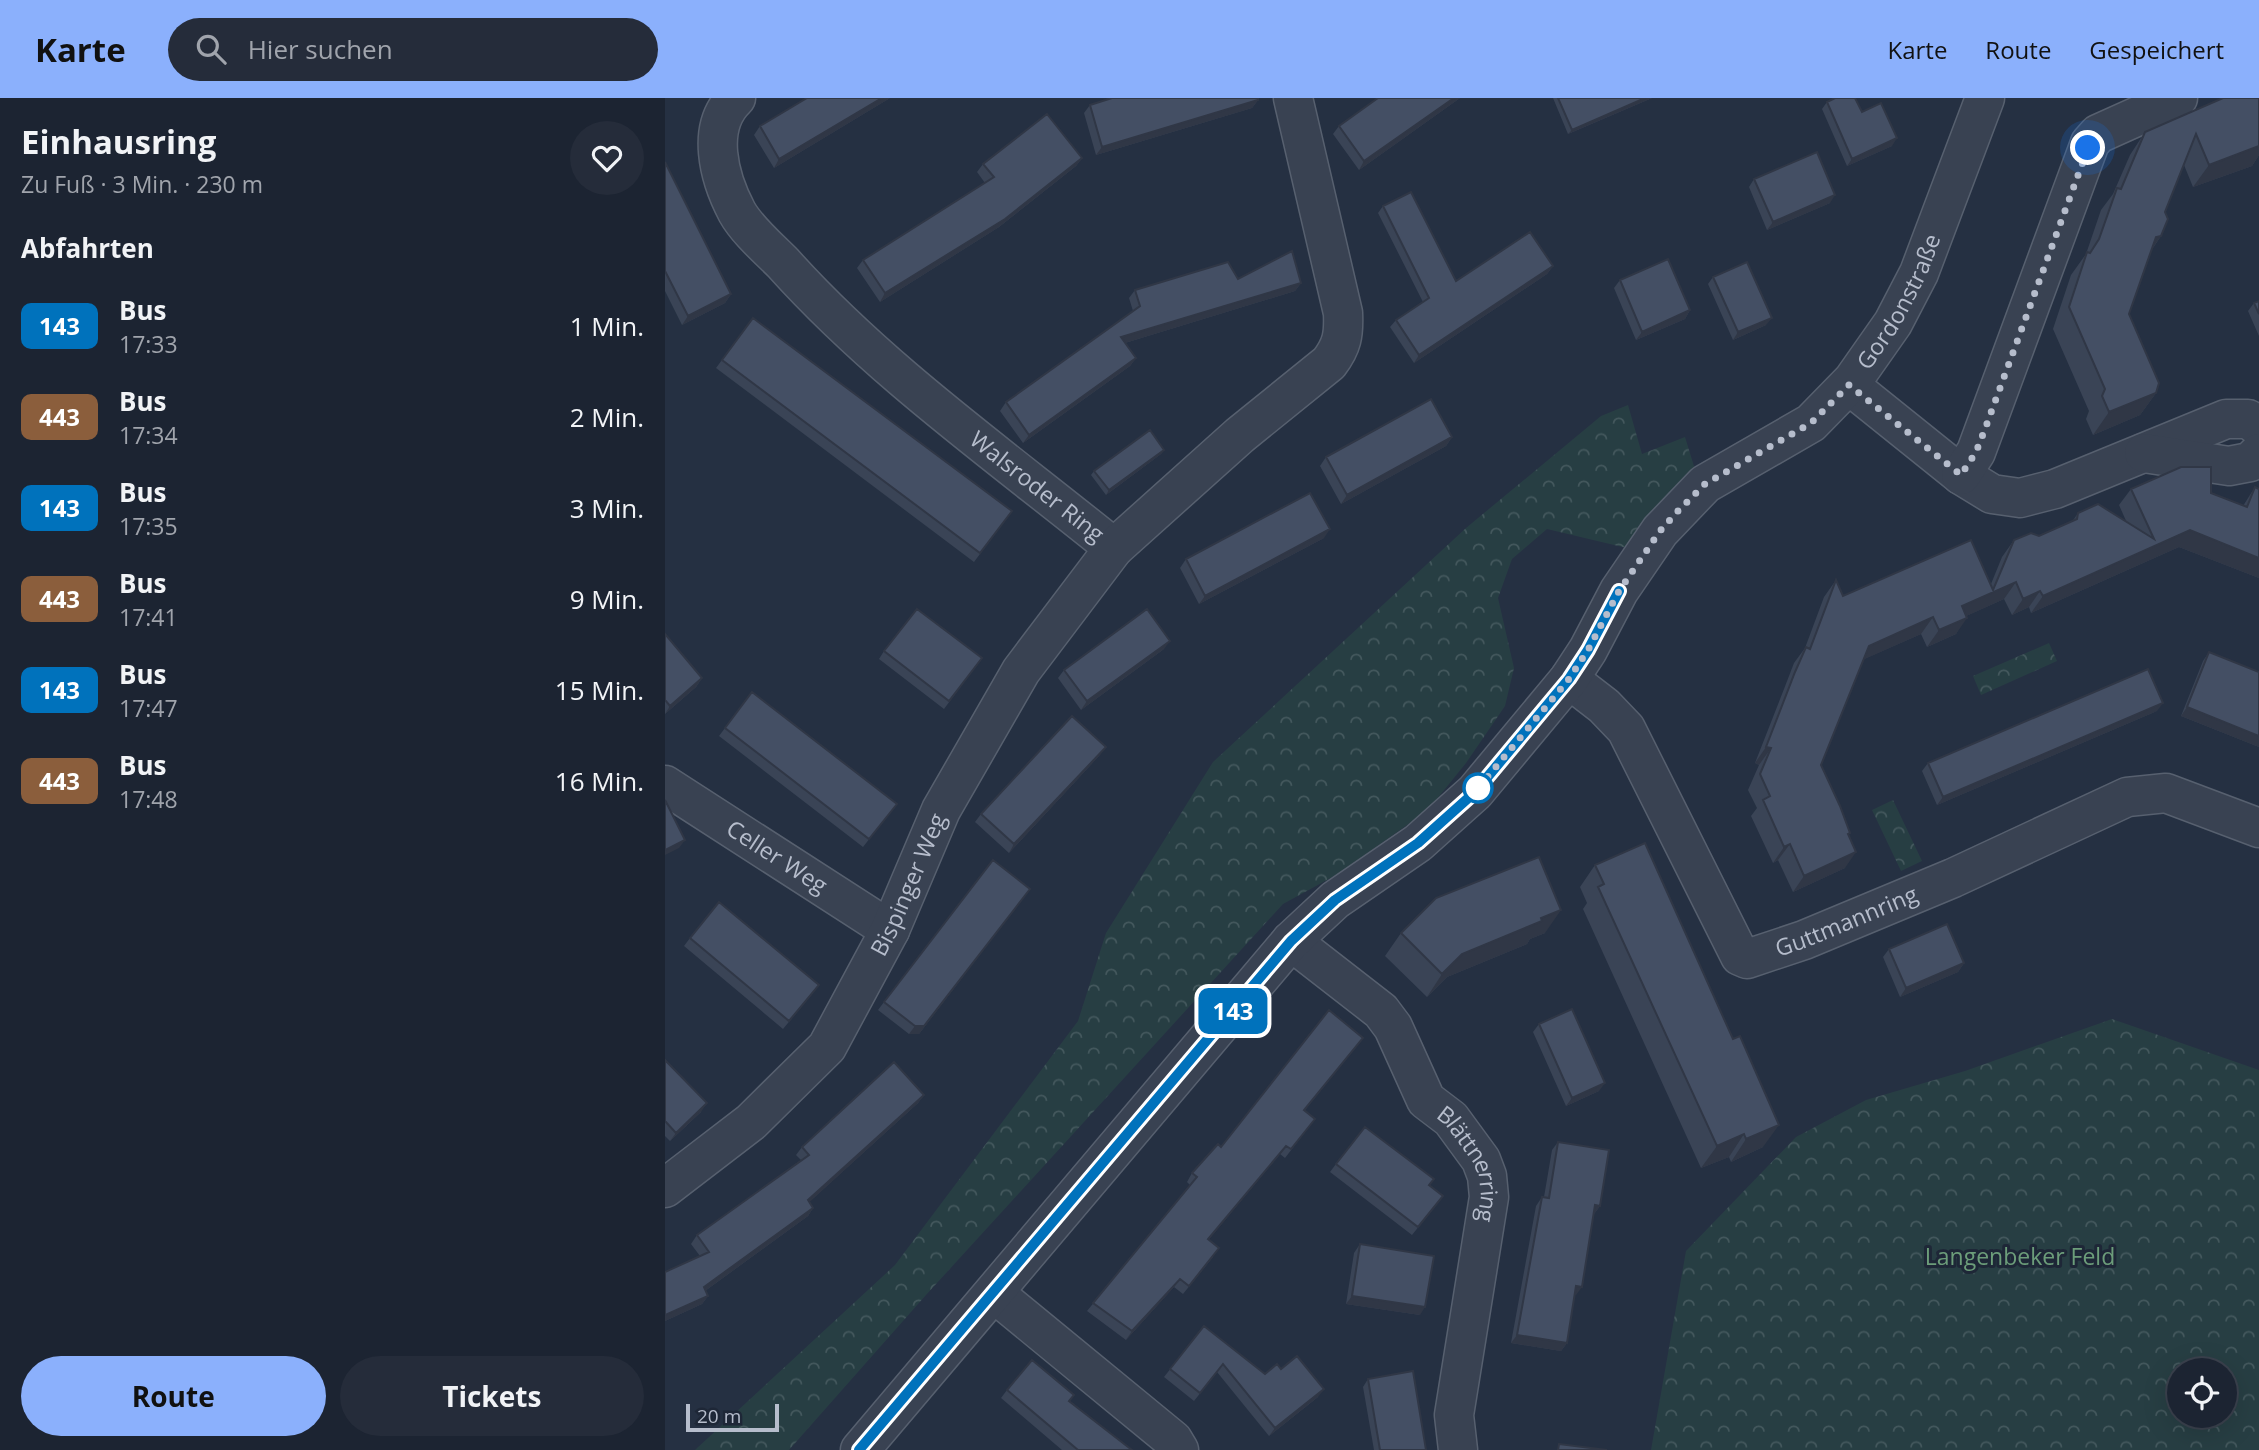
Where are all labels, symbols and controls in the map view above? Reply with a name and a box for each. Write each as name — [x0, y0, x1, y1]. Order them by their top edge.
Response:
search box — [168, 18, 658, 81]
text: Karte — [35, 27, 126, 72]
icon: search — [192, 30, 230, 68]
text: Hier suchen — [248, 31, 393, 67]
text: Karte — [1887, 33, 1947, 66]
text: Route — [1985, 33, 2051, 66]
text: Gespeichert — [2089, 33, 2224, 66]
text: Einhausring — [21, 119, 216, 164]
button: heart — [570, 121, 644, 195]
your location — [2070, 130, 2105, 165]
text: Zu Fuß · 3 Min. · 230 m — [21, 168, 263, 200]
street label: Gordonstraße — [1848, 229, 1947, 376]
text: Abfahrten — [21, 230, 154, 266]
text: Bus — [119, 292, 166, 328]
text: 1 Min. — [570, 308, 644, 344]
text: 143 — [39, 309, 80, 342]
text: 17:33 — [119, 328, 178, 360]
text: Bus — [119, 383, 166, 419]
text: 2 Min. — [570, 399, 644, 435]
text: 443 — [39, 400, 80, 433]
text: 17:34 — [119, 419, 178, 451]
street label: Walsroder Ring — [964, 423, 1112, 549]
text: Bus — [119, 474, 166, 510]
text: 3 Min. — [570, 490, 644, 526]
text: 143 — [39, 491, 80, 524]
text: 17:35 — [119, 510, 178, 542]
text: Bus — [119, 565, 166, 601]
text: 9 Min. — [570, 581, 644, 617]
text: 443 — [39, 582, 80, 615]
text: 17:41 — [119, 601, 178, 633]
text: Bus — [119, 656, 166, 692]
text: 15 Min. — [555, 672, 644, 708]
text: 143 — [39, 673, 80, 706]
text: 17:47 — [119, 692, 178, 724]
text: Bus — [119, 747, 166, 783]
text: 16 Min. — [555, 763, 644, 799]
text: 443 — [39, 764, 80, 797]
unlabelled marker — [1463, 773, 1493, 803]
text: 17:48 — [119, 783, 178, 815]
street label: Bispinger Weg — [862, 807, 953, 961]
street label: Celler Weg — [721, 812, 834, 901]
street label: Guttmannring — [1771, 877, 1923, 964]
line badge: 143 — [1193, 988, 1273, 1034]
text: 143 — [1212, 994, 1254, 1027]
street label: Blättnerring — [1431, 1097, 1506, 1225]
park label: Langenbeker Feld — [1925, 1240, 2115, 1272]
button: Route — [21, 1356, 326, 1436]
button: Tickets — [340, 1356, 644, 1436]
map controls — [2167, 1358, 2237, 1428]
button: locate — [2167, 1358, 2237, 1428]
scale bar — [686, 1401, 779, 1433]
text: 20 m — [697, 1403, 741, 1429]

